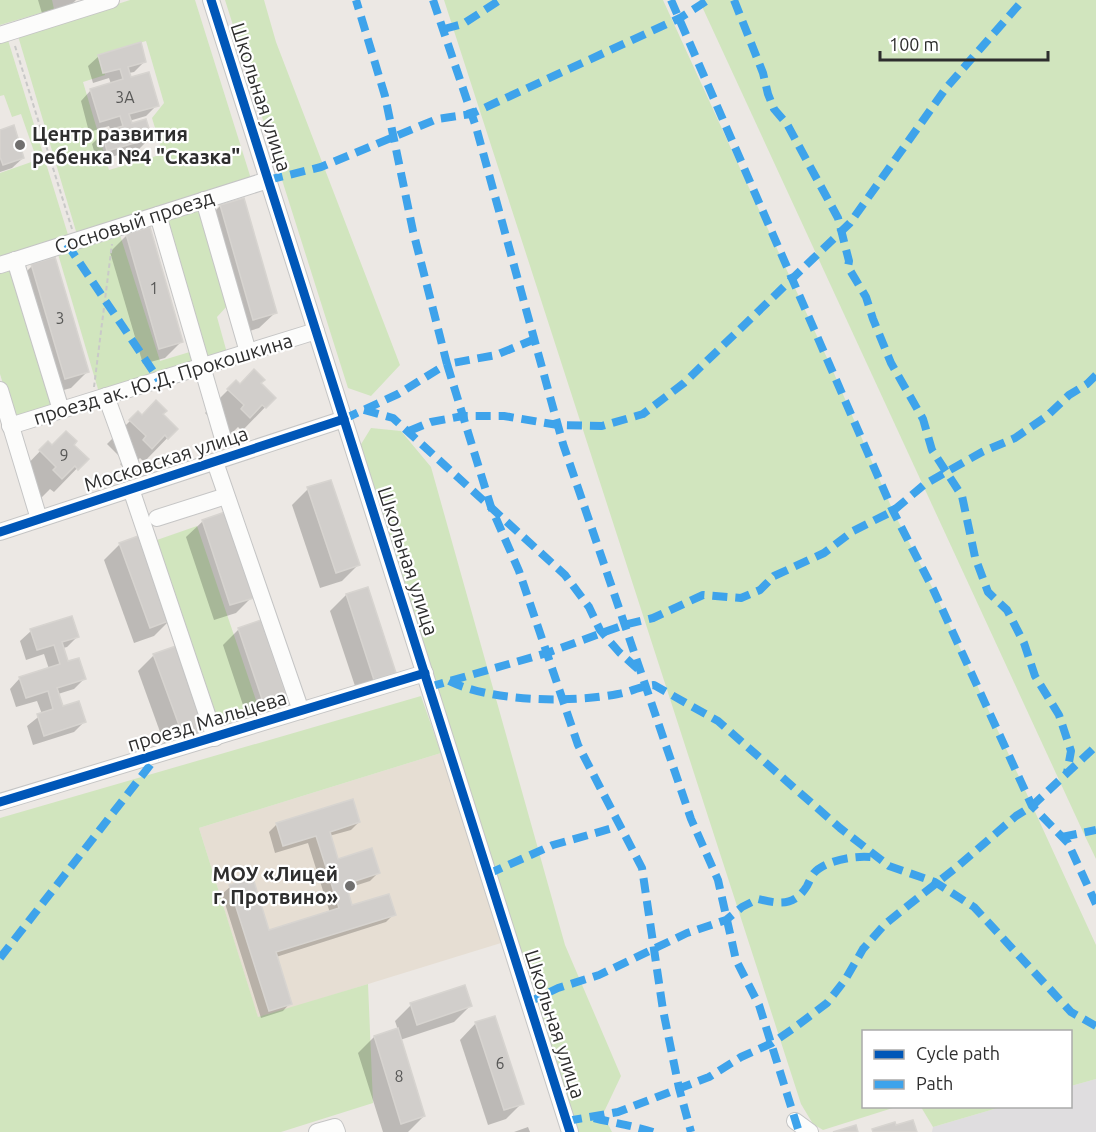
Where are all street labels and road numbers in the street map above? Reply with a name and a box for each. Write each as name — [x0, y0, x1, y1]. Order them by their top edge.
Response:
street label: Школьная улица — [227, 20, 296, 174]
street label: Сосновый проезд — [51, 185, 217, 258]
street label: проезд ак. Ю.Д. Прокошкина — [30, 328, 295, 429]
street label: Московская улица — [81, 421, 251, 496]
street label: Школьная улица — [374, 484, 443, 638]
street label: проезд Мальцева — [124, 685, 289, 756]
street label: Школьная улица — [521, 947, 590, 1101]

